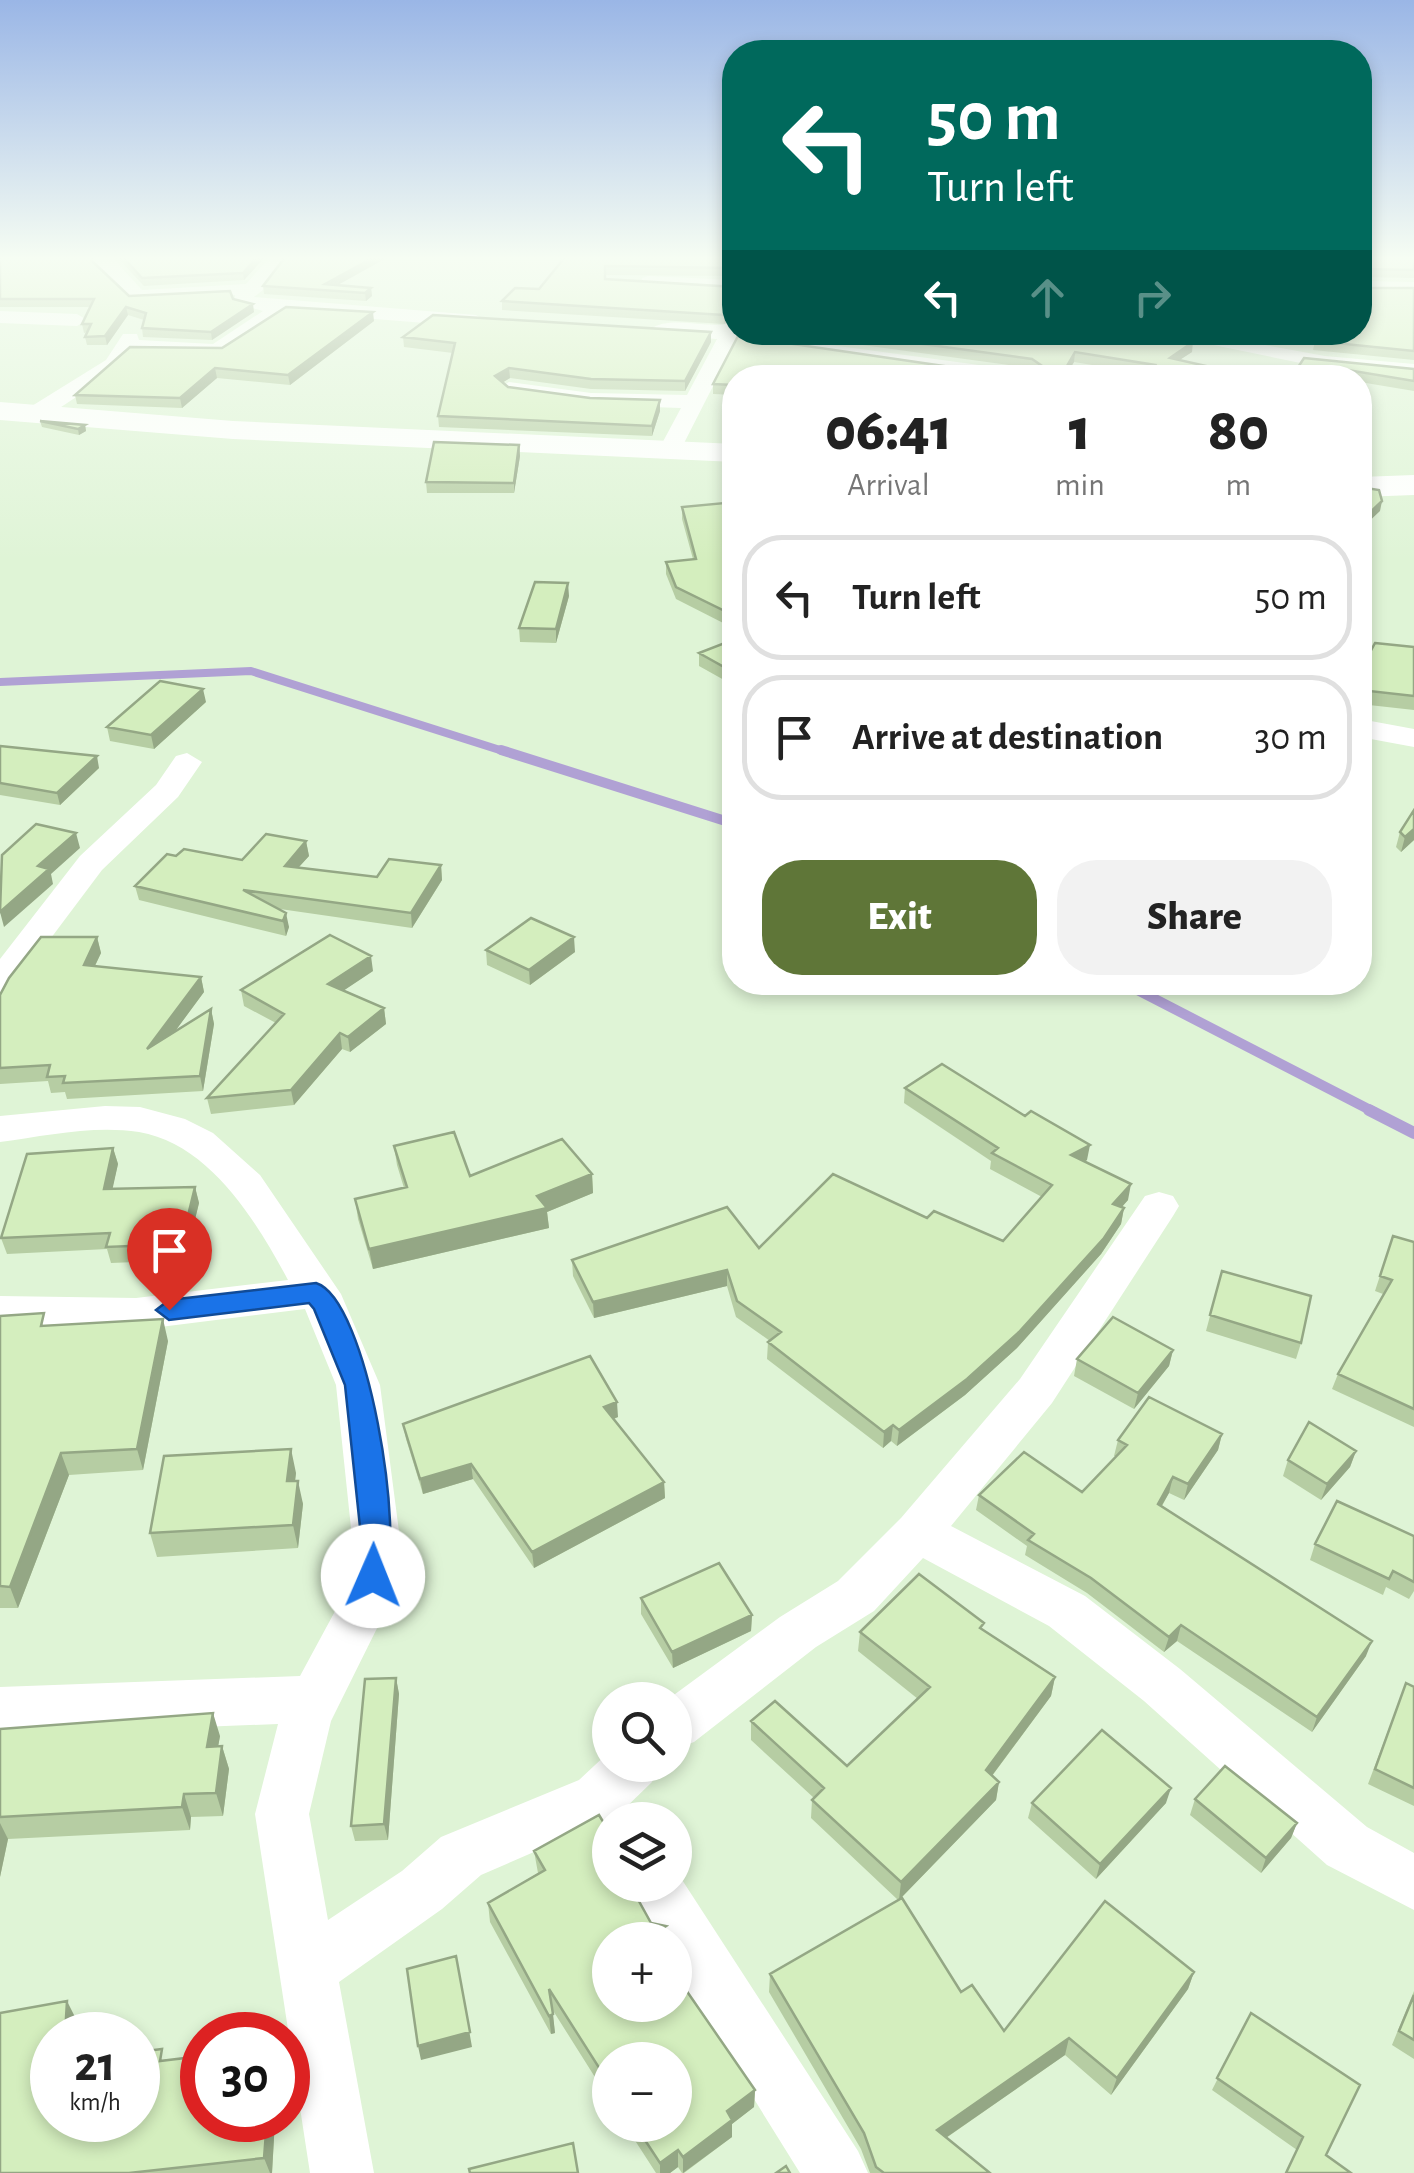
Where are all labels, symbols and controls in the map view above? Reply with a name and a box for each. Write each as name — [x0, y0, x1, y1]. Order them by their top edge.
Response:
icon: left — [762, 80, 892, 210]
text: 50 m — [927, 83, 1061, 153]
text: Turn left — [927, 165, 1074, 210]
icon: left — [915, 270, 970, 325]
icon: ahead — [1020, 270, 1075, 325]
icon: right — [1125, 270, 1180, 325]
text: 06:41 — [825, 401, 952, 461]
text: 1 — [1069, 401, 1091, 461]
text: 80 — [1208, 401, 1269, 461]
text: Arrival — [847, 469, 930, 501]
text: min — [1055, 469, 1105, 501]
text: m — [1226, 469, 1251, 501]
icon: left — [767, 570, 822, 625]
text: Turn left — [852, 579, 980, 617]
text: 50 m — [1254, 579, 1327, 617]
icon: arrive — [767, 710, 822, 765]
text: Arrive at destination — [852, 719, 1163, 757]
text: 30 m — [1255, 719, 1327, 757]
button: Exit — [762, 860, 1037, 975]
button: Share — [1057, 860, 1332, 975]
pin — [127, 1208, 212, 1311]
icon: arrive — [142, 1223, 197, 1278]
position arrow — [321, 1524, 425, 1628]
map controls — [592, 1682, 692, 2142]
button: search — [592, 1682, 692, 1782]
button: layers — [592, 1802, 692, 1902]
button: + — [592, 1922, 692, 2022]
speed limit sign: 30 — [180, 2012, 310, 2142]
text: 21 — [74, 2040, 116, 2090]
button: − — [592, 2042, 692, 2142]
text: km/h — [69, 2090, 121, 2115]

